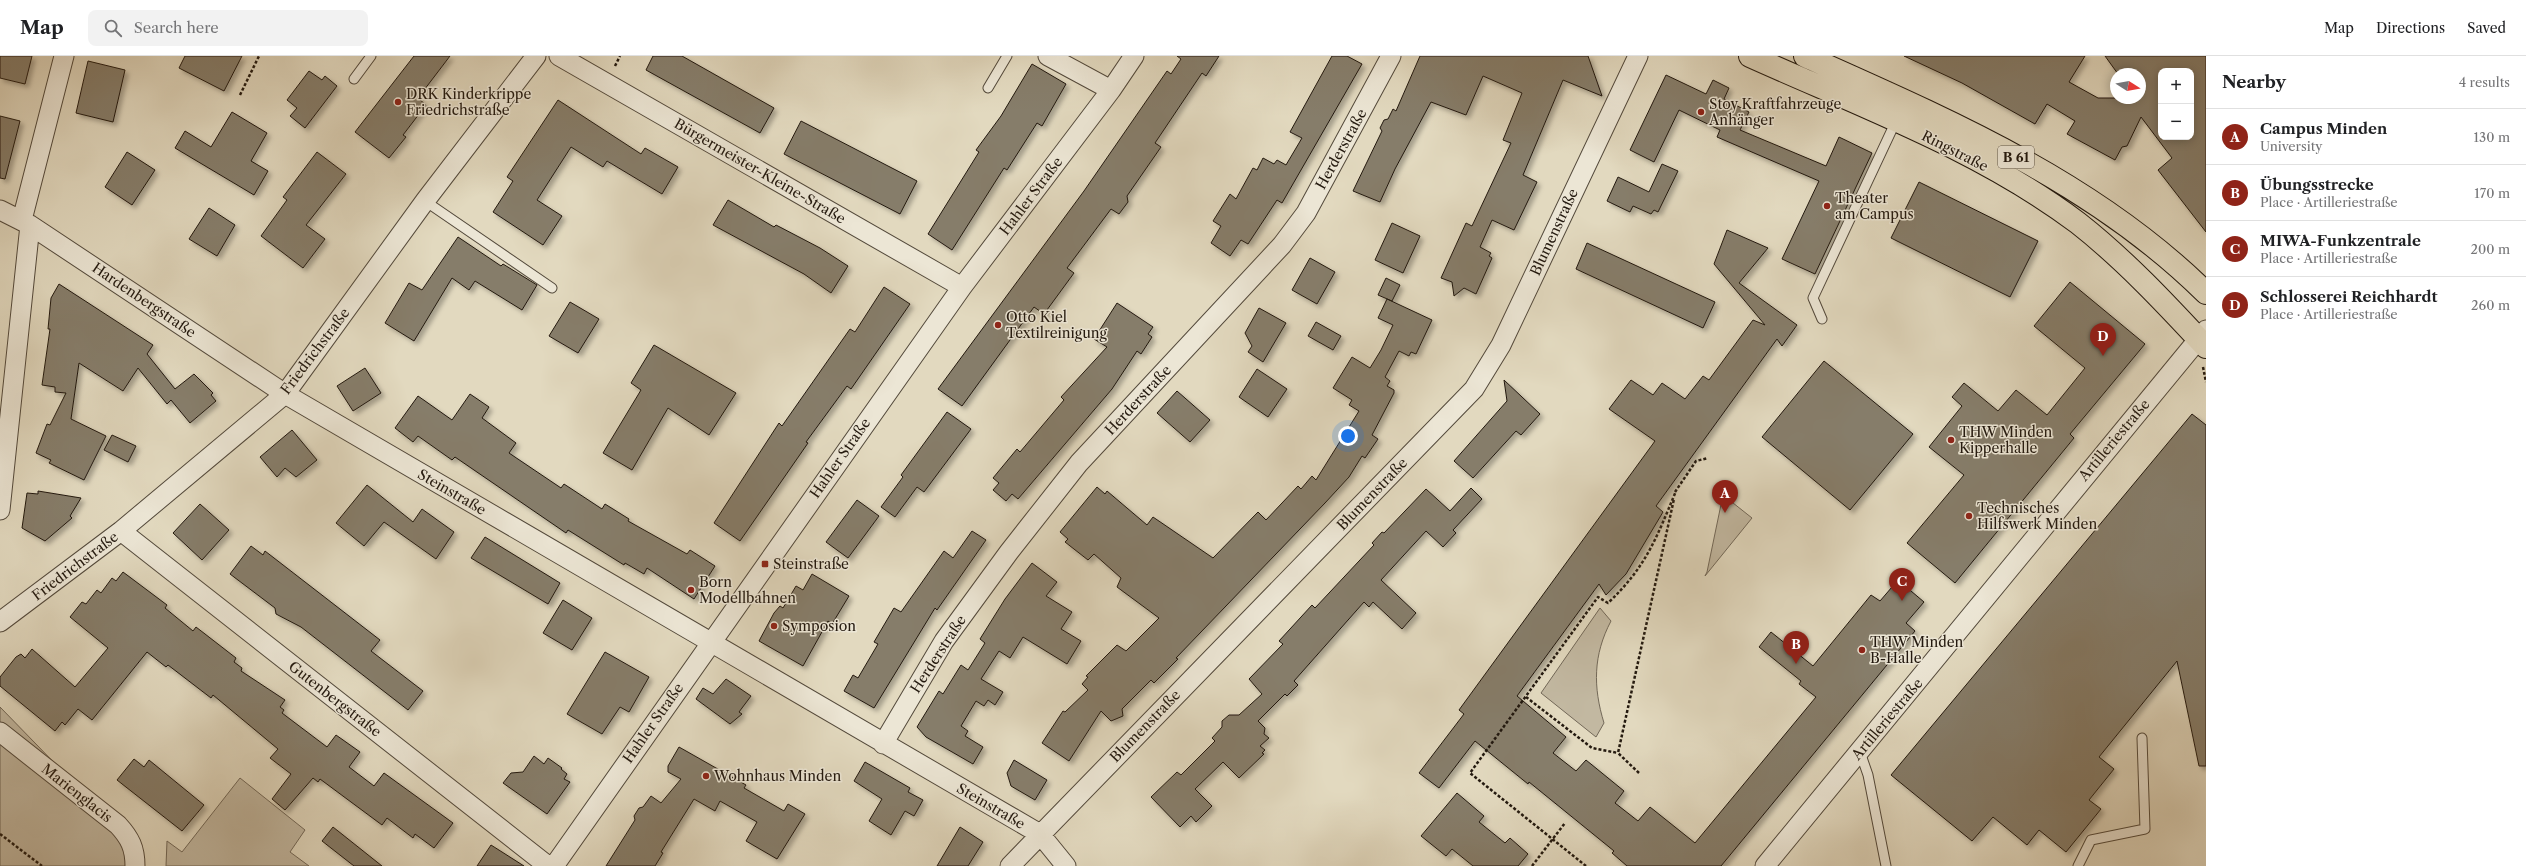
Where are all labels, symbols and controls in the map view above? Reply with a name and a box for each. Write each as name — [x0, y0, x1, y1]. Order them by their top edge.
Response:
search box — [88, 10, 368, 46]
text: Map — [20, 16, 64, 39]
icon: search — [102, 17, 124, 39]
text: Search here — [134, 18, 219, 37]
text: Map — [2324, 19, 2354, 37]
text: Directions — [2376, 19, 2445, 37]
text: Saved — [2467, 19, 2506, 37]
north arrow — [2110, 68, 2146, 104]
map controls — [2158, 68, 2194, 140]
button: + — [2158, 68, 2194, 104]
text: Nearby — [2222, 72, 2286, 92]
text: 4 results — [2459, 74, 2510, 90]
place label: DRK Kinderkrippe Friedrichstraße — [406, 85, 531, 119]
place label: Stoy Kraftfahrzeuge Anhänger — [1708, 95, 1841, 129]
marker: DRK Kinderkrippe Friedrichstraße — [393, 97, 403, 107]
button: − — [2158, 104, 2194, 140]
street label: Herderstraße — [1311, 105, 1371, 192]
marker: Stoy Kraftfahrzeuge Anhänger — [1696, 107, 1706, 117]
street label: Bürgermeister-Kleine-Straße — [671, 114, 849, 228]
text: Campus Minden — [2260, 119, 2387, 138]
street label: Ringstraße — [1919, 127, 1991, 176]
text: A — [2230, 129, 2240, 145]
text: 130 m — [2474, 129, 2510, 145]
text: University — [2260, 138, 2323, 154]
road number: B 61 — [1998, 146, 2034, 168]
street label: Hahler Straße — [996, 153, 1066, 239]
text: Übungsstrecke — [2260, 175, 2374, 194]
text: B — [2230, 185, 2240, 201]
text: 170 m — [2474, 185, 2510, 201]
street label: Blumenstraße — [1526, 186, 1582, 278]
place label: Theater am Campus — [1835, 189, 1914, 223]
text: Place · Artilleriestraße — [2260, 194, 2398, 210]
marker: Theater am Campus — [1822, 201, 1832, 211]
text: MIWA-Funkzentrale — [2260, 231, 2421, 250]
text: C — [2230, 241, 2240, 257]
text: 200 m — [2470, 241, 2510, 257]
text: Place · Artilleriestraße — [2260, 250, 2398, 266]
street label: Hardenbergstraße — [89, 259, 199, 341]
text: Schlosserei Reichhardt — [2260, 287, 2438, 306]
text: D — [2229, 297, 2241, 313]
text: 260 m — [2471, 297, 2510, 313]
street label: Friedrichstraße — [277, 304, 353, 398]
text: Place · Artilleriestraße — [2260, 306, 2398, 322]
place label: Otto Kiel Textilreinigung — [1006, 308, 1108, 342]
marker: Otto Kiel Textilreinigung — [993, 320, 1003, 330]
pin: D — [2090, 323, 2116, 356]
street label: Herderstraße — [1101, 361, 1175, 439]
street label: Artilleriestraße — [2074, 395, 2154, 485]
street label: Hahler Straße — [806, 414, 874, 501]
place label: THW Minden Kipperhalle — [1959, 423, 2053, 457]
your location — [1338, 426, 1358, 446]
marker: THW Minden Kipperhalle — [1946, 435, 1956, 445]
street label: Blumenstraße — [1333, 454, 1411, 534]
street label: Steinstraße — [415, 465, 490, 519]
pin: A — [1712, 480, 1738, 513]
place label: Technisches Hilfswerk Minden — [1977, 499, 2097, 533]
marker: Technisches Hilfswerk Minden — [1964, 511, 1974, 521]
street label: Friedrichstraße — [28, 528, 122, 604]
place label: Steinstraße — [773, 555, 849, 573]
marker: Steinstraße — [760, 559, 770, 569]
pin: C — [1889, 568, 1915, 601]
place label: Born Modellbahnen — [699, 573, 796, 607]
marker: Born Modellbahnen — [686, 585, 696, 595]
street label: Herderstraße — [906, 612, 970, 696]
place label: Symposion — [782, 617, 856, 635]
marker: Symposion — [769, 621, 779, 631]
pin: B — [1783, 631, 1809, 664]
place label: THW Minden B-Halle — [1870, 633, 1964, 667]
marker: THW Minden B-Halle — [1857, 645, 1867, 655]
street label: Gutenbergstraße — [285, 657, 385, 741]
street label: Artilleriestraße — [1847, 674, 1927, 764]
street label: Hahler Straße — [619, 679, 687, 766]
street label: Blumenstraße — [1106, 686, 1184, 766]
street label: Marienglacis — [38, 760, 116, 826]
place label: Wohnhaus Minden — [713, 767, 841, 785]
marker: Wohnhaus Minden — [701, 771, 711, 781]
street label: Steinstraße — [954, 779, 1029, 833]

